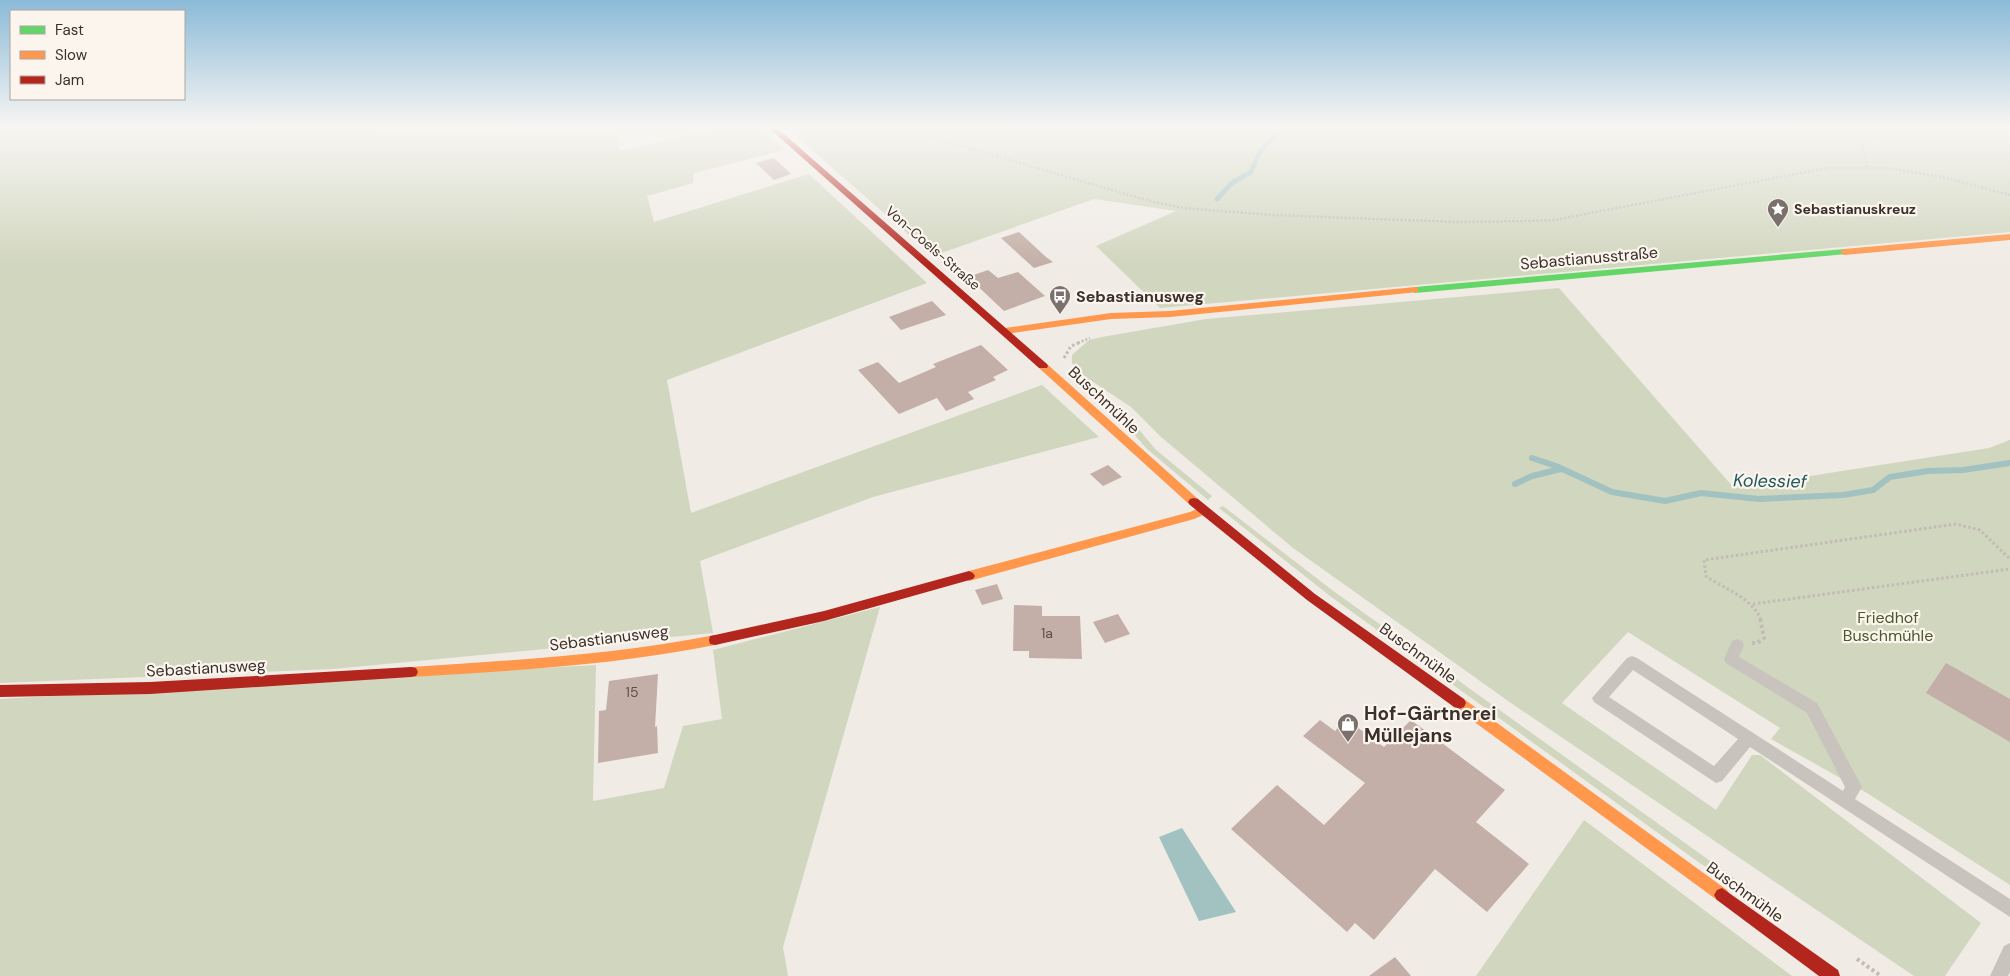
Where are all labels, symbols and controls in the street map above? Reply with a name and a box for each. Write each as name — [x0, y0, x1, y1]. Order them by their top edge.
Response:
legend — [10, 10, 185, 100]
text: Fast — [55, 20, 84, 40]
text: Slow — [55, 45, 88, 65]
text: Jam — [55, 70, 84, 90]
place icon: Sebastianuskreuz — [1766, 197, 1790, 228]
place label: Sebastianuskreuz — [1794, 200, 1916, 218]
street label: Von-Coels-Straße — [882, 202, 984, 294]
street label: Sebastianusstraße — [1519, 242, 1659, 274]
bus stop icon: Sebastianusweg — [1048, 284, 1072, 315]
place label: Sebastianusweg — [1076, 286, 1204, 307]
street label: Buschmühle — [1064, 361, 1144, 439]
water label: Kolessief — [1733, 468, 1808, 494]
park label: Friedhof Buschmühle — [1843, 607, 1933, 646]
street label: Buschmühle — [1375, 618, 1461, 688]
street label: Sebastianusweg — [548, 620, 670, 656]
house number: 1a — [1041, 624, 1053, 642]
street label: Sebastianusweg — [146, 654, 266, 682]
house number: 15 — [626, 683, 638, 701]
place label: Hof-Gärtnerei Müllejans — [1364, 701, 1497, 748]
shop icon: Hof-Gärtnerei Müllejans — [1336, 712, 1360, 743]
street label: Buschmühle — [1702, 857, 1788, 927]

